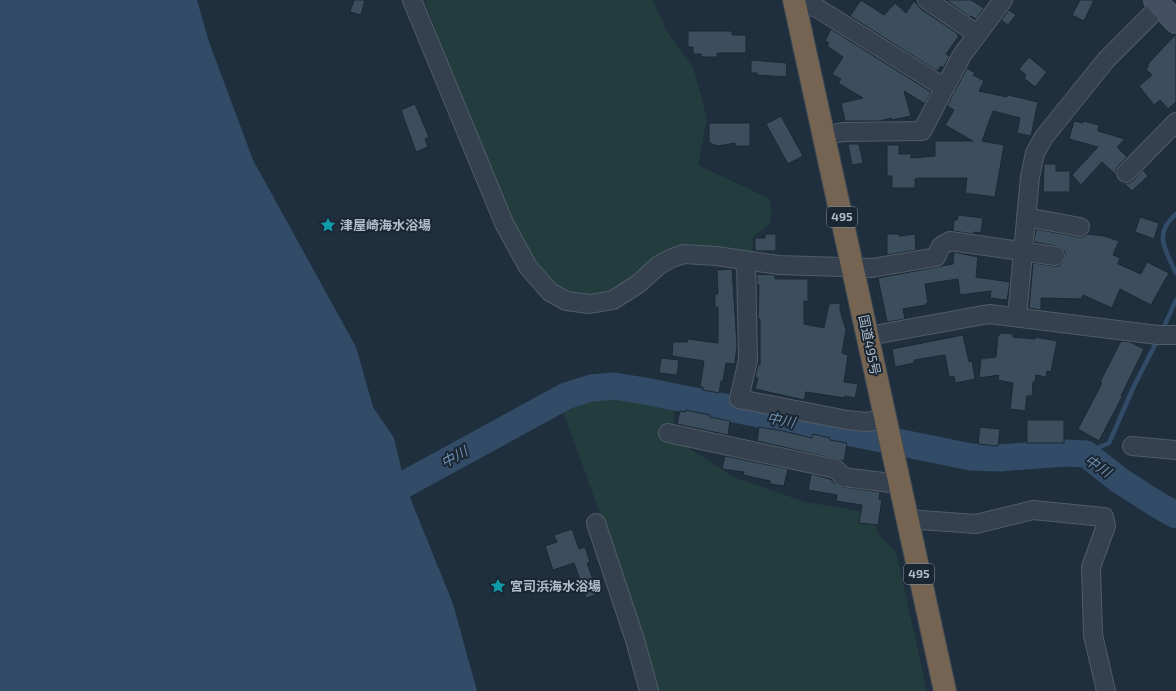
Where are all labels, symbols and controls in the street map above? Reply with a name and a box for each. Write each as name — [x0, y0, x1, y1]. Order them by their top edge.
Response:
road number: 495 — [827, 207, 857, 227]
place icon: 津屋崎海水浴場 — [319, 216, 337, 234]
place label: 津屋崎海水浴場 — [340, 217, 431, 233]
street label: 国道495号 — [856, 313, 884, 377]
water label: 中川 — [766, 408, 798, 431]
water label: 中川 — [437, 441, 472, 471]
water label: 中川 — [1082, 451, 1116, 481]
road number: 495 — [904, 564, 934, 584]
place icon: 宮司浜海水浴場 — [489, 577, 507, 595]
place label: 宮司浜海水浴場 — [510, 578, 601, 594]

